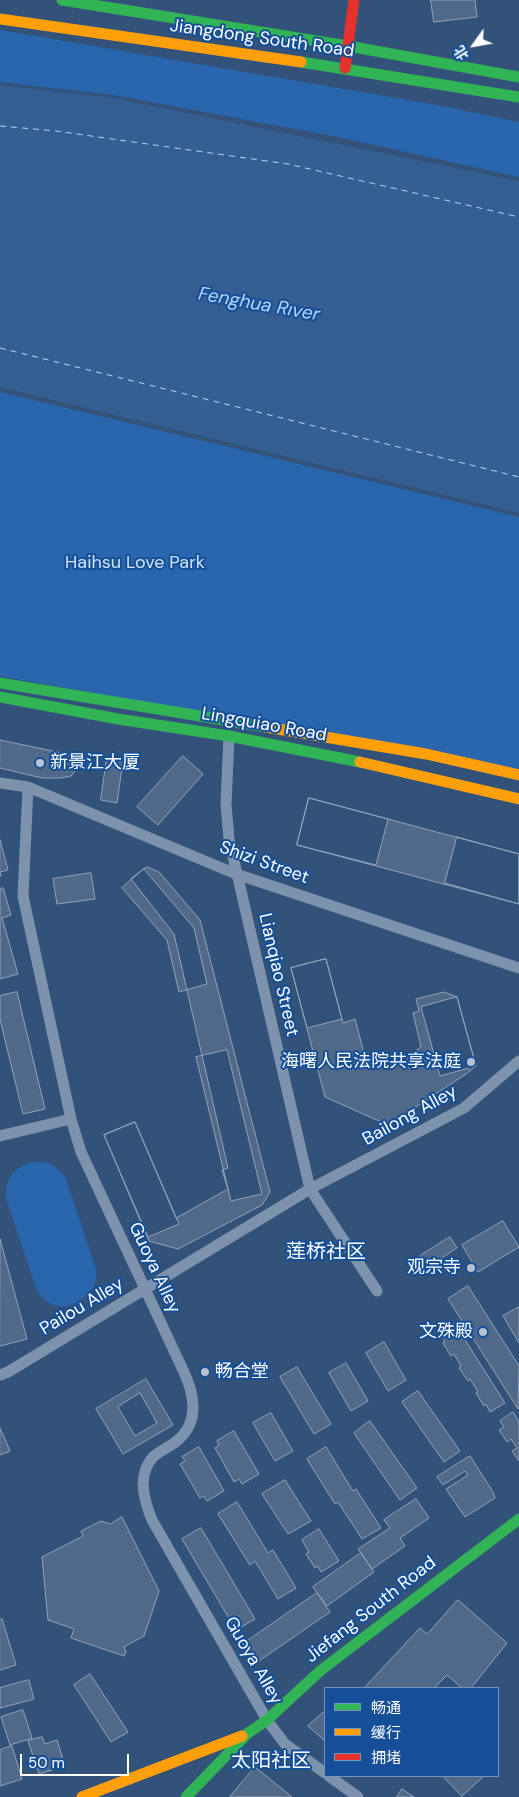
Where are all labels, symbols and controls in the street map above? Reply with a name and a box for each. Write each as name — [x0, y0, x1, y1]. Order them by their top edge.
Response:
street label: Jiangdong South Road — [169, 15, 355, 63]
north arrow — [449, 20, 499, 70]
text: 北 — [450, 42, 473, 64]
water label: Fenghua Rıver — [196, 283, 322, 327]
park label: Haihsu Love Park — [65, 552, 205, 574]
street label: Lingquiao Road — [200, 703, 328, 747]
place label: 新景江大厦 — [50, 752, 140, 774]
marker: 新景江大厦 — [34, 757, 46, 769]
street label: Shizi Street — [216, 837, 312, 889]
street label: Lianqiao Street — [253, 911, 303, 1039]
place label: 海曙人民法院共享法庭 — [281, 1051, 461, 1073]
marker: 海曙人民法院共享法庭 — [465, 1056, 477, 1068]
street label: Bailong Alley — [359, 1081, 461, 1151]
street label: Guoya Alley — [124, 1219, 184, 1317]
district label: 莲桥社区 — [286, 1241, 366, 1265]
place label: 观宗寺 — [407, 1257, 461, 1279]
marker: 观宗寺 — [465, 1262, 477, 1274]
street label: Pailou Alley — [36, 1274, 128, 1340]
place label: 文殊殿 — [419, 1321, 473, 1343]
marker: 文殊殿 — [477, 1326, 489, 1338]
place label: 畅合堂 — [215, 1361, 269, 1383]
marker: 畅合堂 — [199, 1366, 211, 1378]
street label: Jiefang South Road — [301, 1552, 441, 1668]
street label: Guoya Alley — [219, 1613, 287, 1709]
legend — [324, 1687, 499, 1777]
text: 畅通 — [371, 1698, 401, 1718]
text: 缓行 — [371, 1723, 401, 1743]
scale bar — [22, 1744, 131, 1776]
text: 拥堵 — [371, 1748, 401, 1768]
district label: 太阳社区 — [231, 1750, 311, 1774]
text: 50 m — [28, 1753, 65, 1773]

